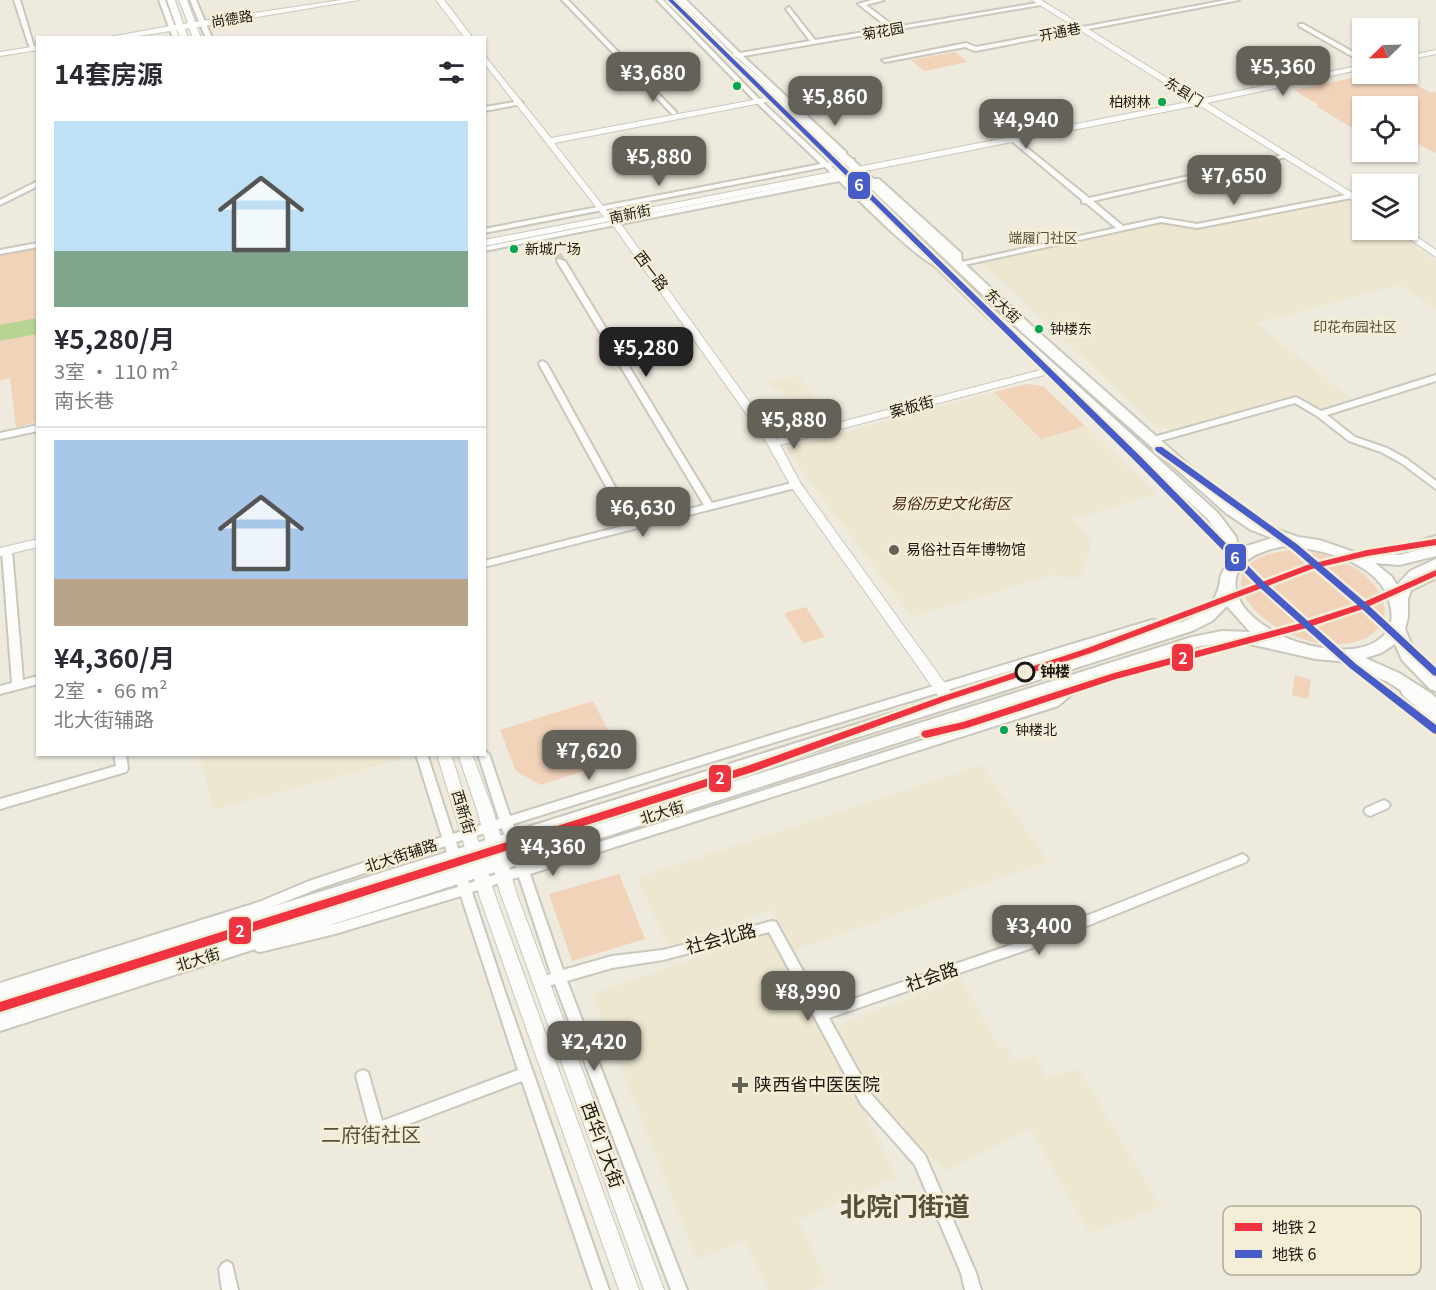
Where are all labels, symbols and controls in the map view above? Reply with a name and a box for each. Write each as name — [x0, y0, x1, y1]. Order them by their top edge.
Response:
street label: 尚德路 — [210, 5, 254, 31]
street label: 菊花园 — [860, 17, 905, 44]
street label: 开通巷 — [1037, 17, 1082, 45]
north arrow — [1352, 18, 1418, 84]
map controls — [1352, 18, 1418, 240]
pin: ¥5,360 — [1234, 46, 1332, 97]
text: ¥5,360 — [1250, 51, 1316, 80]
pin: ¥3,680 — [604, 52, 702, 103]
text: 14套房源 — [54, 54, 163, 91]
icon: filters — [435, 56, 468, 89]
text: ¥3,680 — [620, 57, 686, 86]
street label: 东县门 — [1161, 72, 1208, 111]
pin: ¥5,860 — [786, 76, 884, 127]
unlabelled marker — [731, 80, 743, 92]
text: ¥5,860 — [802, 81, 868, 110]
place label: 柏树林 — [1109, 91, 1151, 111]
marker: 柏树林 — [1156, 96, 1168, 108]
button: locate — [1352, 96, 1418, 162]
pin: ¥4,940 — [977, 99, 1075, 150]
text: ¥4,940 — [993, 104, 1059, 133]
pin: ¥5,880 — [610, 136, 708, 187]
text: ¥5,880 — [626, 141, 692, 170]
pin: ¥7,650 — [1185, 155, 1283, 206]
icon: home — [207, 160, 315, 268]
text: ¥7,650 — [1201, 160, 1267, 189]
line badge: 6 — [847, 171, 871, 200]
text: 6 — [854, 172, 864, 196]
button: layers — [1352, 174, 1418, 240]
street label: 南新街 — [607, 199, 652, 227]
district label: 端履门社区 — [1008, 227, 1078, 247]
place label: 新城广场 — [525, 238, 581, 258]
marker: 新城广场 — [508, 243, 520, 255]
street label: 西一路 — [630, 246, 674, 294]
street label: 东大街 — [982, 284, 1026, 327]
district label: 印花布园社区 — [1313, 316, 1397, 336]
place label: 钟楼东 — [1050, 318, 1092, 338]
text: ¥5,280/月 — [54, 319, 175, 356]
marker: 钟楼东 — [1033, 323, 1045, 335]
pin: ¥5,280 — [597, 327, 695, 378]
text: ¥5,280 — [613, 332, 679, 361]
text: 3室 · 110 m² — [54, 356, 179, 385]
text: 南长巷 — [54, 385, 114, 414]
street label: 案板街 — [887, 390, 936, 422]
pin: ¥5,880 — [745, 399, 843, 450]
text: ¥5,880 — [761, 404, 827, 433]
icon: home — [207, 479, 315, 587]
pin: ¥6,630 — [594, 487, 692, 538]
text: ¥6,630 — [610, 492, 676, 521]
park label: 易俗历史文化街区 — [891, 492, 1013, 513]
place label: 易俗社百年博物馆 — [906, 538, 1026, 559]
marker: 易俗社百年博物馆 — [887, 543, 901, 557]
line badge: 6 — [1224, 543, 1247, 572]
text: 6 — [1230, 545, 1240, 569]
text: ¥4,360/月 — [54, 638, 175, 675]
line badge: 2 — [1171, 643, 1194, 672]
text: 2 — [1178, 645, 1188, 669]
place label: 钟楼 — [1040, 660, 1070, 681]
marker: 钟楼 — [1015, 662, 1035, 682]
text: 2室 · 66 m² — [54, 675, 167, 704]
text: 北大街辅路 — [54, 704, 154, 733]
place label: 钟楼北 — [1015, 719, 1057, 739]
marker: 钟楼北 — [998, 724, 1010, 736]
pin: ¥7,620 — [540, 730, 638, 781]
text: ¥7,620 — [556, 735, 622, 764]
line badge: 2 — [708, 764, 732, 793]
text: 2 — [715, 765, 725, 789]
street label: 西新街 — [448, 787, 481, 836]
street label: 北大街 — [637, 795, 686, 828]
pin: ¥4,360 — [504, 826, 602, 877]
text: ¥4,360 — [520, 831, 586, 860]
street label: 北大街辅路 — [362, 833, 439, 876]
pin: ¥3,400 — [990, 905, 1088, 956]
text: ¥3,400 — [1006, 910, 1072, 939]
street label: 社会北路 — [682, 915, 759, 959]
line badge: 2 — [228, 916, 252, 945]
text: 2 — [235, 918, 245, 942]
street label: 北大街 — [173, 942, 222, 975]
street label: 社会路 — [902, 954, 961, 996]
pin: ¥8,990 — [759, 971, 857, 1022]
text: ¥8,990 — [775, 976, 841, 1005]
pin: ¥2,420 — [545, 1021, 643, 1072]
text: ¥2,420 — [561, 1026, 627, 1055]
place label: 陕西省中医医院 — [754, 1070, 880, 1096]
marker: 陕西省中医医院 — [731, 1076, 749, 1094]
street label: 西华门大街 — [576, 1098, 631, 1191]
district label: 二府街社区 — [321, 1119, 421, 1148]
district label: 北院门街道 — [840, 1186, 970, 1223]
legend — [1223, 1206, 1421, 1275]
text: 地铁 2 — [1272, 1214, 1317, 1238]
text: 地铁 6 — [1272, 1241, 1317, 1265]

